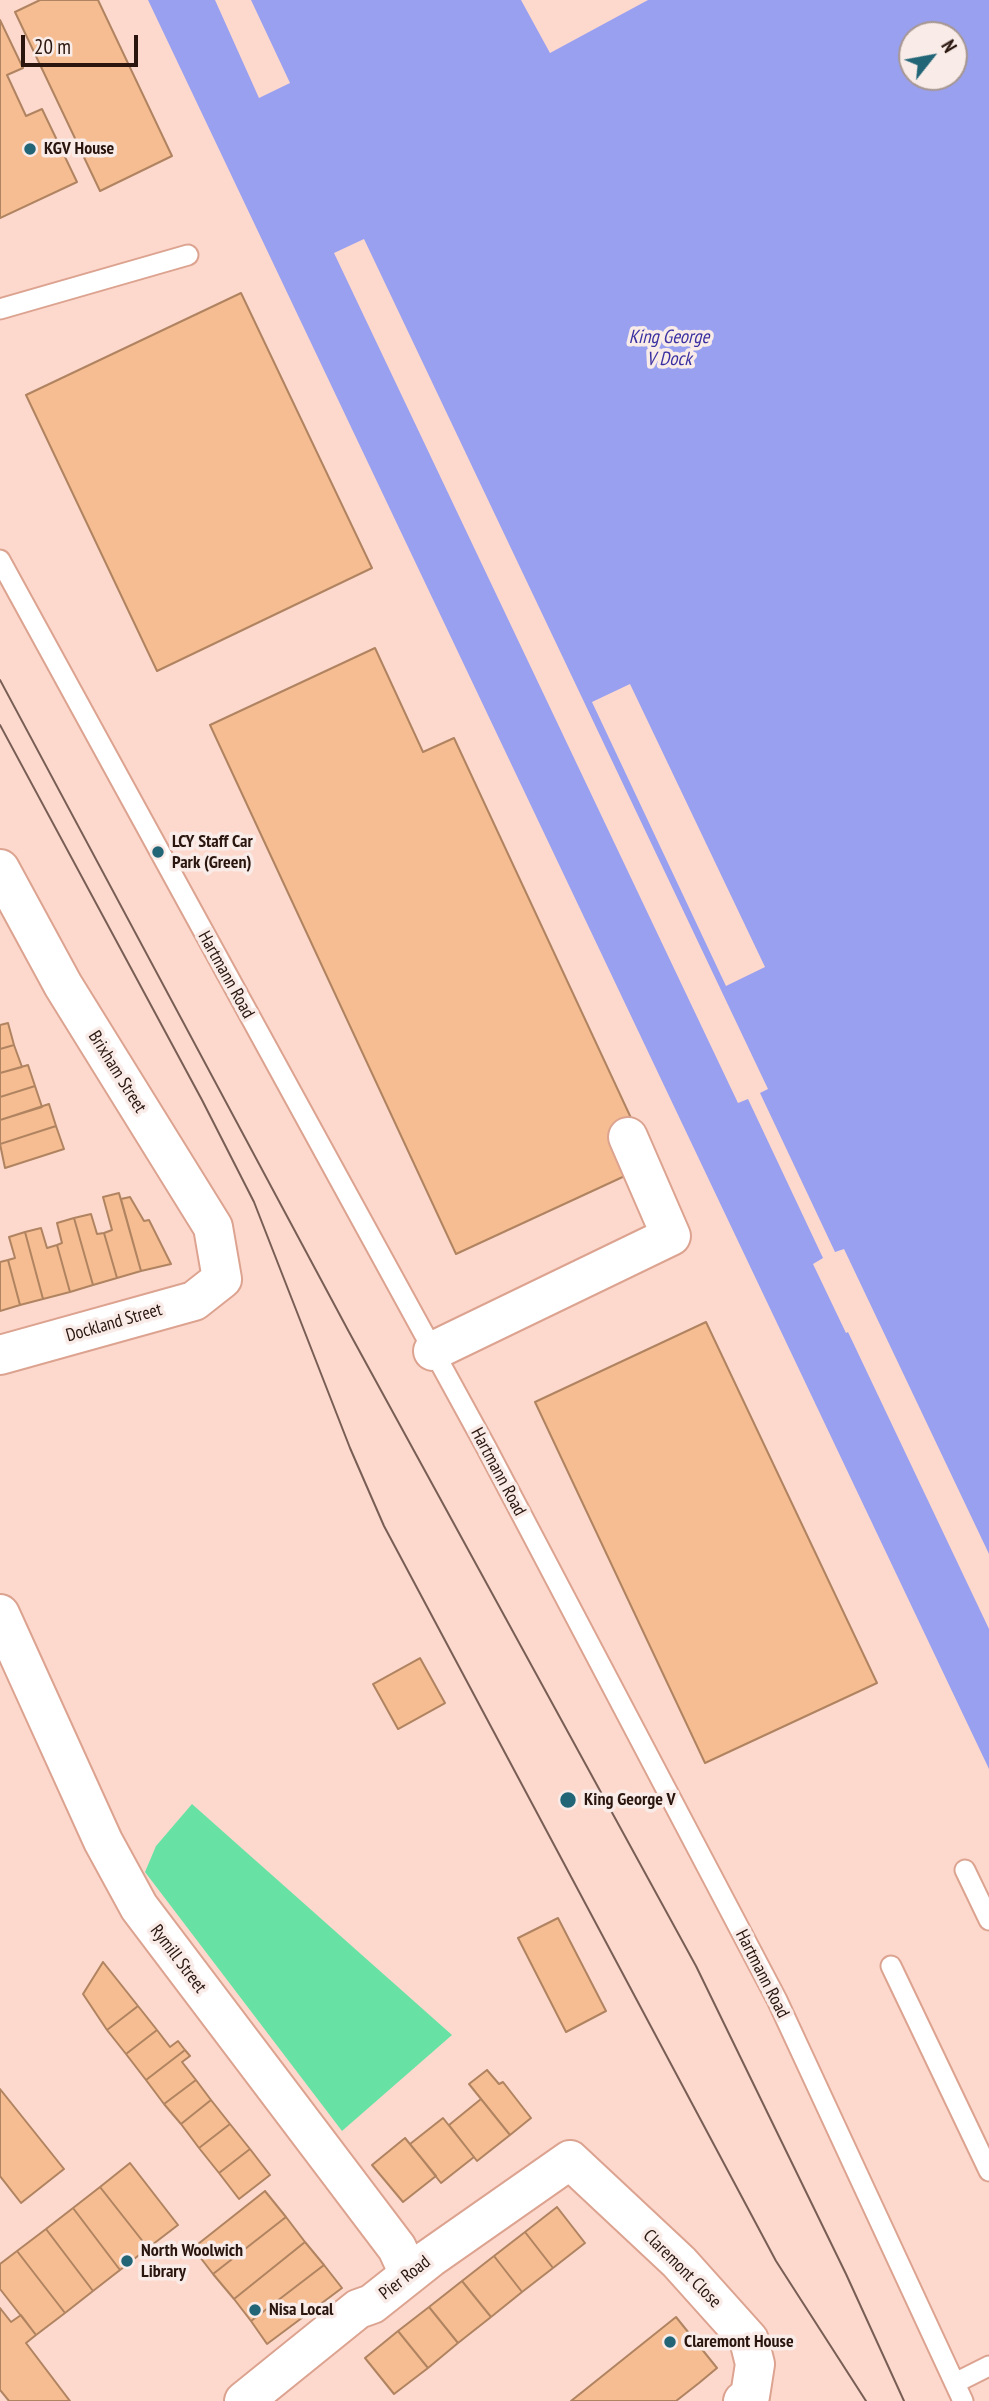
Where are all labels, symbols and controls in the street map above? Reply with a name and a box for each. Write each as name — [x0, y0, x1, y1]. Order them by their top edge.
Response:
scale bar — [24, 21, 142, 65]
north arrow — [898, 21, 968, 91]
text: 20 m — [34, 33, 71, 60]
text: N — [936, 36, 962, 57]
place label: KGV House — [44, 138, 114, 160]
marker: KGV House — [22, 141, 38, 157]
water label: King George V Dock — [629, 327, 709, 371]
place label: LCY Staff Car Park (Green) — [172, 831, 253, 874]
marker: LCY Staff Car Park (Green) — [150, 844, 166, 860]
street label: Hartmann Road — [193, 928, 259, 1022]
street label: Brixham Street — [83, 1027, 151, 1117]
street label: Dockland Street — [64, 1299, 164, 1347]
street label: Hartmann Road — [466, 1424, 530, 1520]
place label: King George V — [584, 1789, 676, 1811]
marker: King George V — [558, 1790, 578, 1810]
street label: Rymill Street — [145, 1921, 211, 1997]
street label: Hartmann Road — [730, 1926, 794, 2022]
street label: Claremont Close — [638, 2225, 726, 2313]
place label: North Woolwich Library — [141, 2240, 243, 2282]
street label: Pier Road — [375, 2251, 435, 2305]
marker: North Woolwich Library — [119, 2253, 135, 2269]
place label: Nisa Local — [269, 2299, 333, 2321]
marker: Nisa Local — [247, 2302, 263, 2318]
place label: Claremont House — [684, 2331, 794, 2353]
marker: Claremont House — [662, 2334, 678, 2350]

